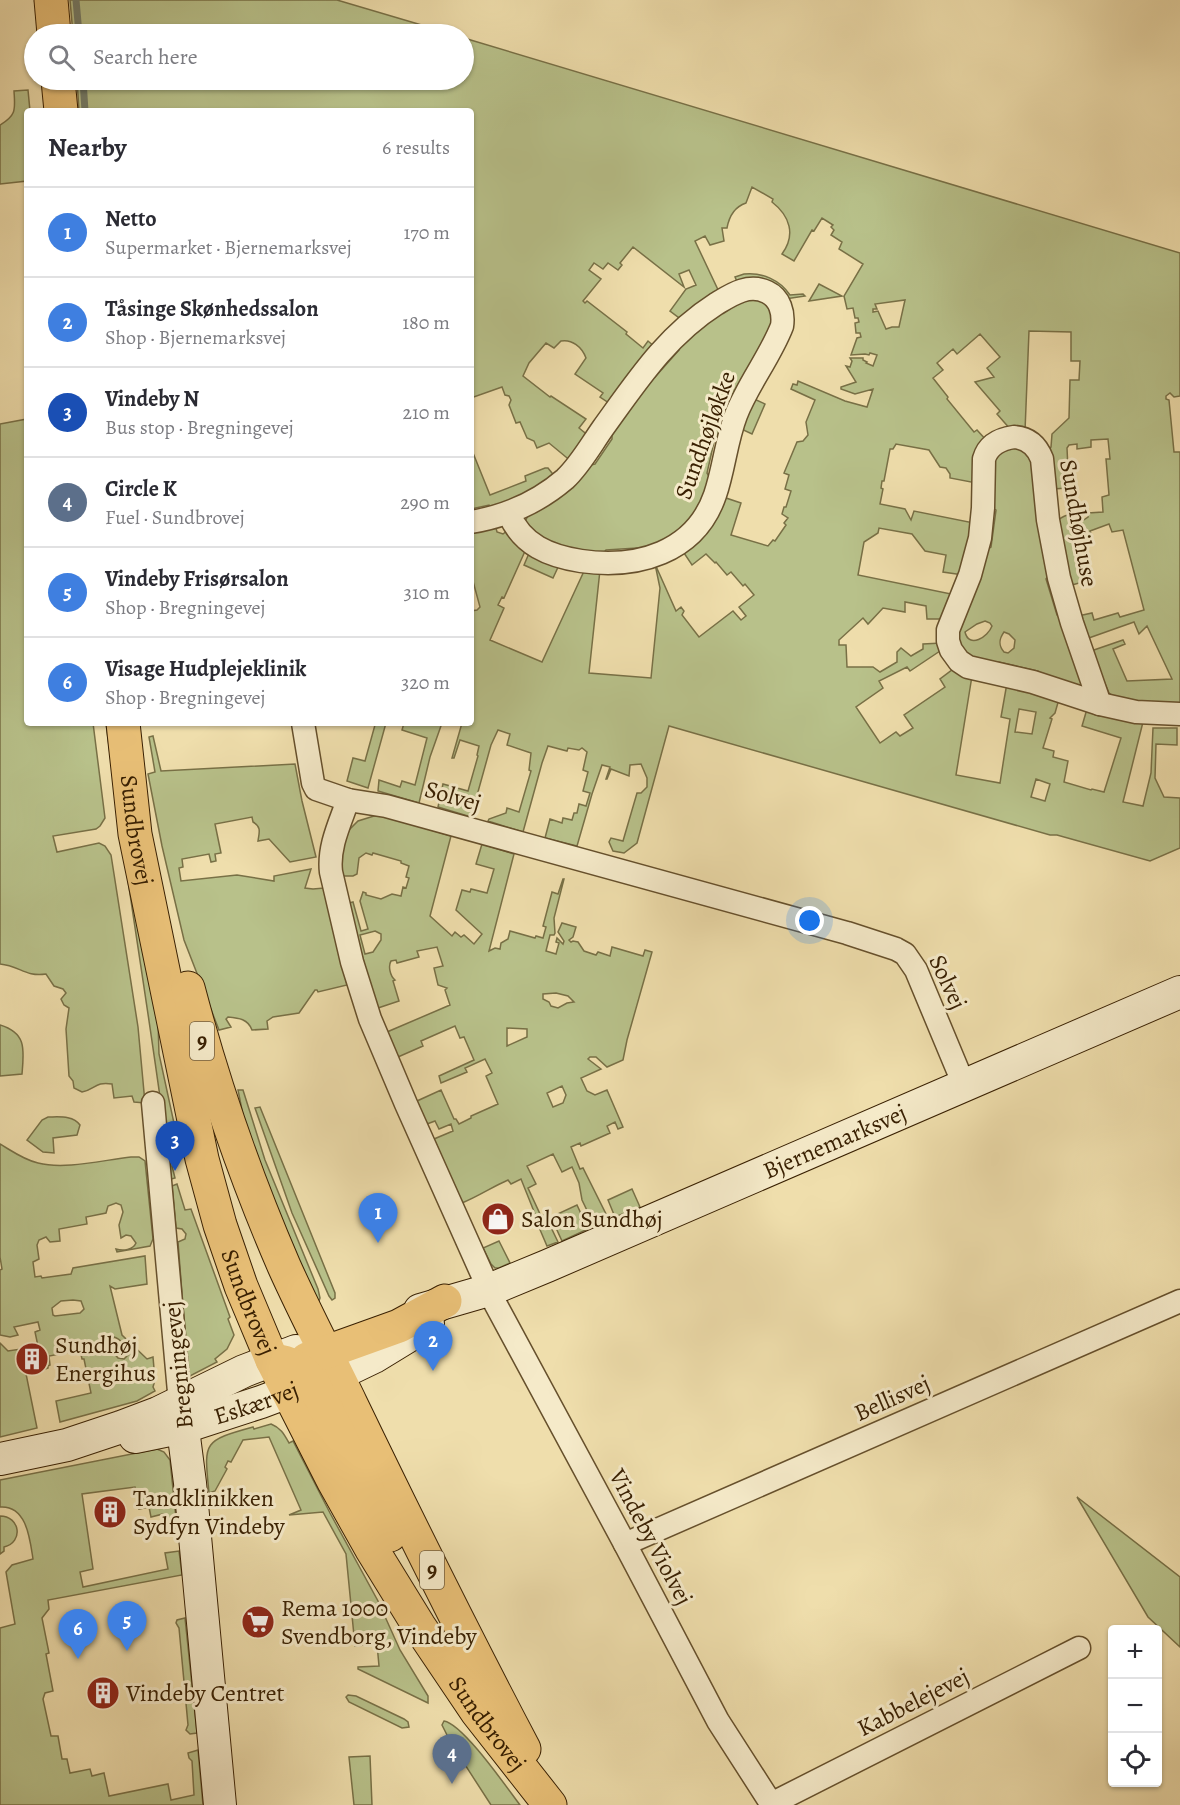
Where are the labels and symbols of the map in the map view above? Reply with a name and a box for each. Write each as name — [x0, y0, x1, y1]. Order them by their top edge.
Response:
street label: Sundhøjløkke — [667, 366, 743, 504]
street label: Sundhøjhuse — [1052, 457, 1106, 589]
street label: Sundbrovej — [113, 773, 161, 888]
street label: Solvej — [421, 773, 485, 819]
your location — [795, 906, 824, 935]
street label: Solvej — [921, 949, 975, 1015]
road number: 9 — [190, 1022, 214, 1060]
street label: Bjernemarksvej — [758, 1096, 911, 1187]
pin: 3 — [156, 1122, 195, 1171]
pin: 1 — [358, 1194, 398, 1243]
shop icon: Salon Sundhøj — [480, 1201, 516, 1237]
place label: Salon Sundhøj — [521, 1203, 663, 1235]
street label: Sundbrovej — [213, 1245, 284, 1360]
street label: Bregningevej — [155, 1299, 201, 1431]
pin: 2 — [414, 1322, 452, 1371]
place label: Sundhøj Energihus — [55, 1329, 156, 1389]
building icon: Sundhøj Energihus — [14, 1341, 50, 1377]
street label: Bellisvej — [849, 1367, 935, 1429]
street label: Eskærvej — [210, 1373, 303, 1432]
street label: Vindeby Violvej — [601, 1462, 700, 1611]
place label: Tandklinikken Sydfyn Vindeby — [133, 1482, 285, 1542]
building icon: Tandklinikken Sydfyn Vindeby — [92, 1494, 128, 1530]
road number: 9 — [420, 1551, 444, 1589]
place label: Rema 1000 Svendborg, Vindeby — [281, 1592, 477, 1652]
pin: 5 — [108, 1602, 146, 1651]
supermarket icon: Rema 1000 Svendborg, Vindeby — [240, 1604, 276, 1640]
pin: 6 — [58, 1610, 98, 1659]
street label: Kabbelejevej — [852, 1660, 974, 1744]
street label: Sundbrovej — [441, 1670, 534, 1778]
building icon: Vindeby Centret — [85, 1675, 121, 1711]
place label: Vindeby Centret — [125, 1677, 285, 1709]
pin: 4 — [432, 1734, 472, 1784]

